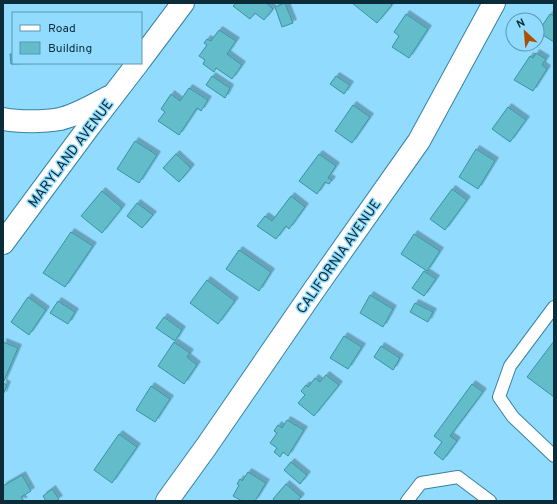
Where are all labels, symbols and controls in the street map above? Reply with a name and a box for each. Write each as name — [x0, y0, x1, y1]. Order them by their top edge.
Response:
legend — [12, 12, 142, 64]
north arrow — [505, 12, 545, 52]
text: N — [514, 16, 528, 32]
text: Road — [48, 21, 76, 37]
text: Building — [48, 41, 92, 57]
street label: MARYLAND AVENUE — [25, 97, 117, 211]
street label: CALIFORNIA AVENUE — [293, 196, 385, 317]

